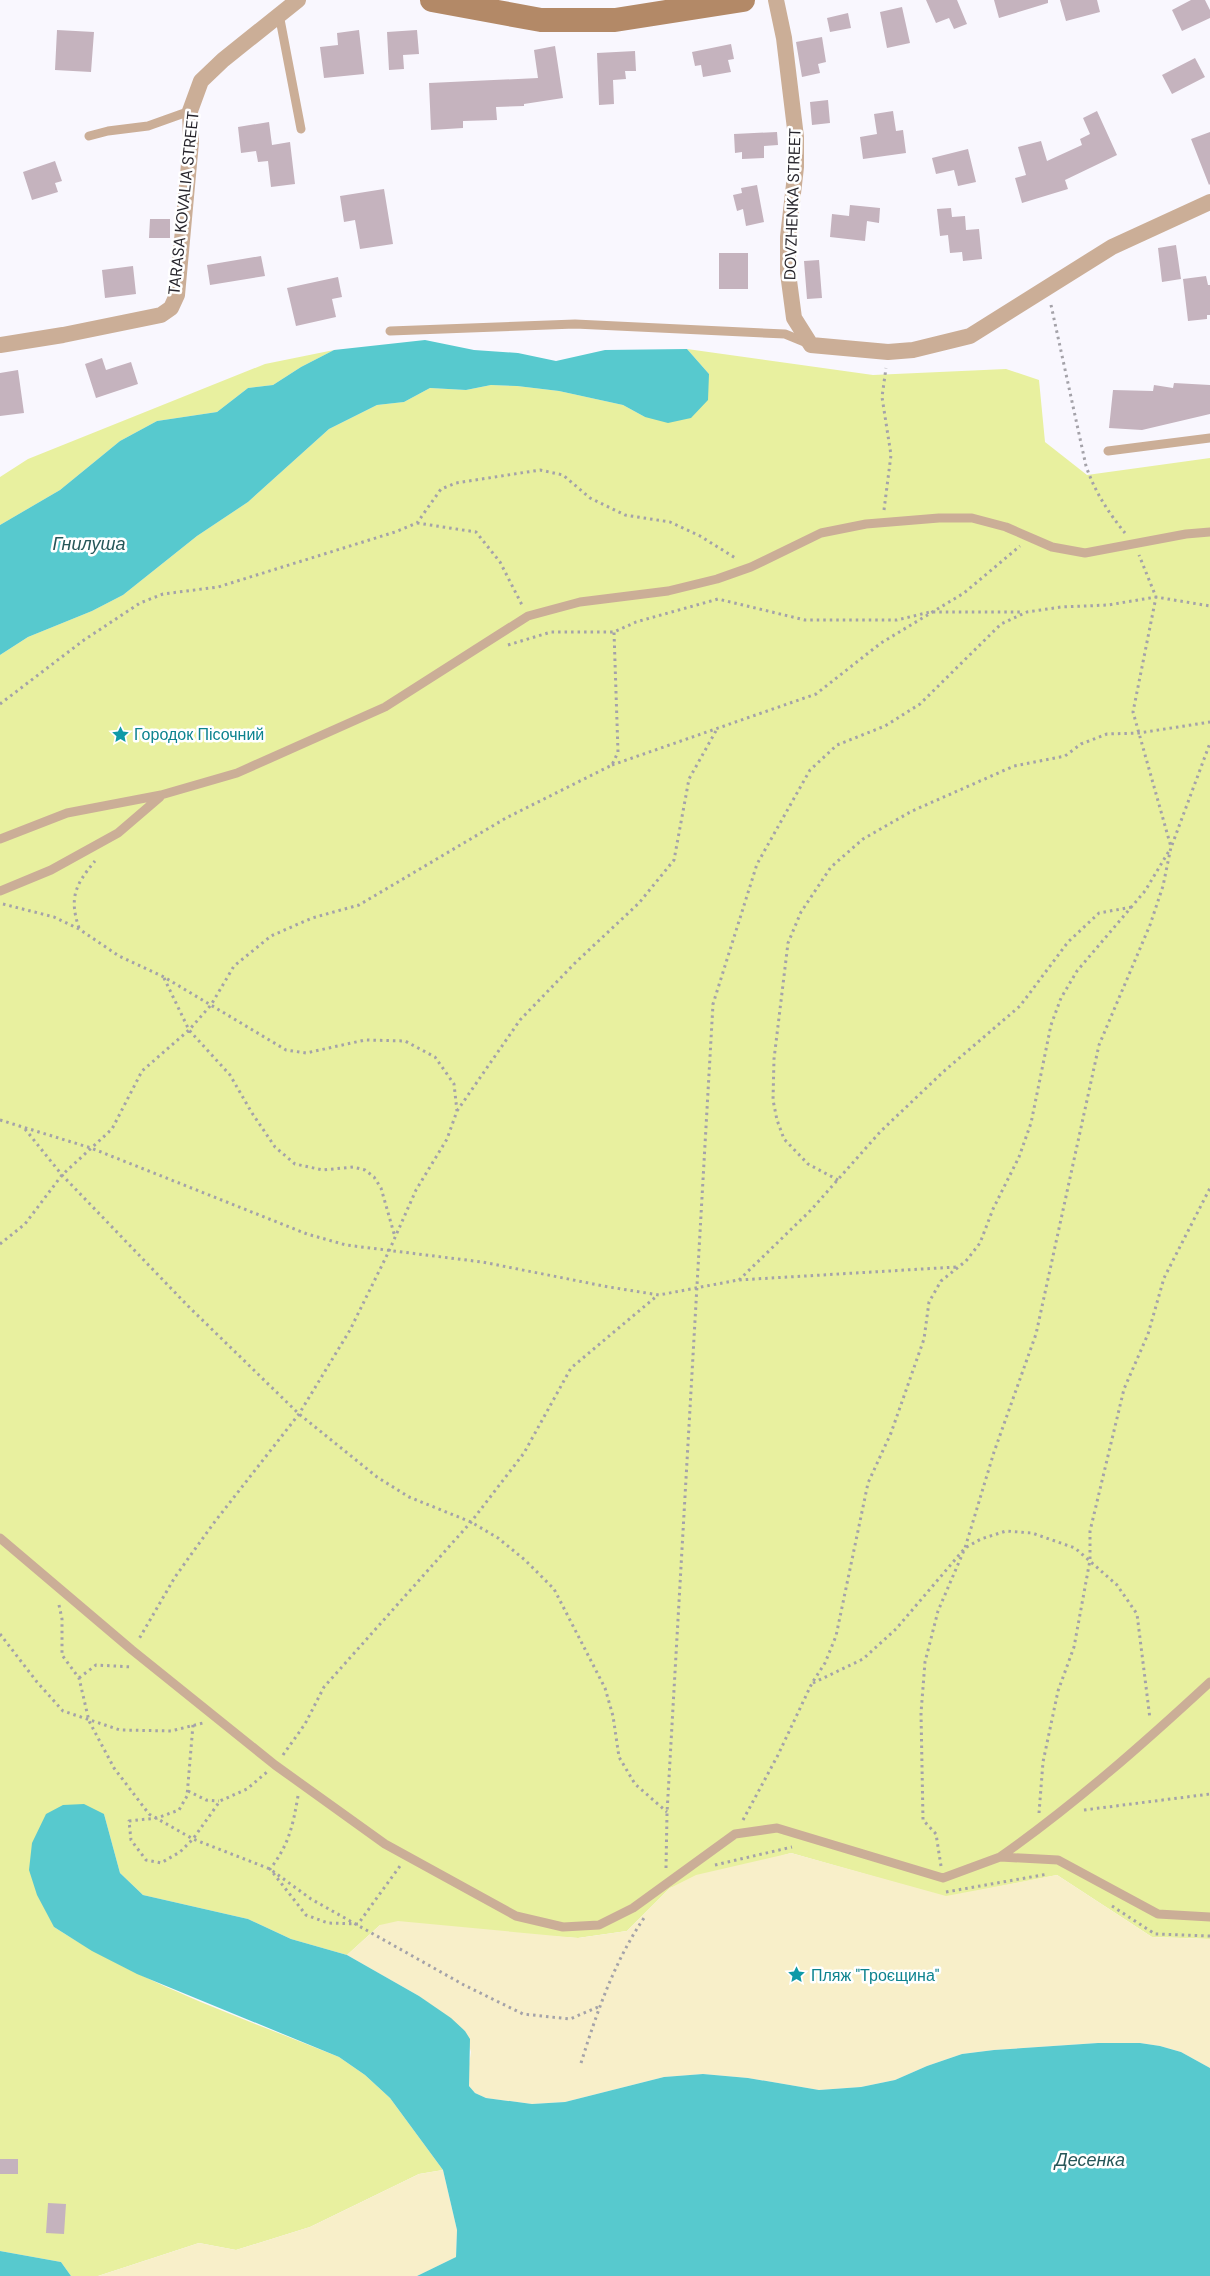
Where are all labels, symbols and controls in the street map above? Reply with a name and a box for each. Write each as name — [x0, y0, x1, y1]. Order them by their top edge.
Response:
street label: TARASA KOVALIA STREET — [163, 110, 204, 296]
street label: DOVZHENKA STREET — [779, 128, 806, 280]
water label: Гнилуша — [53, 532, 125, 556]
place icon: Городок Пісочний — [110, 724, 130, 744]
place label: Городок Пісочний — [134, 724, 264, 745]
place icon: Пляж "Троєщина" — [787, 1965, 807, 1985]
place label: Пляж "Троєщина" — [811, 1965, 940, 1986]
water label: Десенка — [1053, 2148, 1125, 2172]

